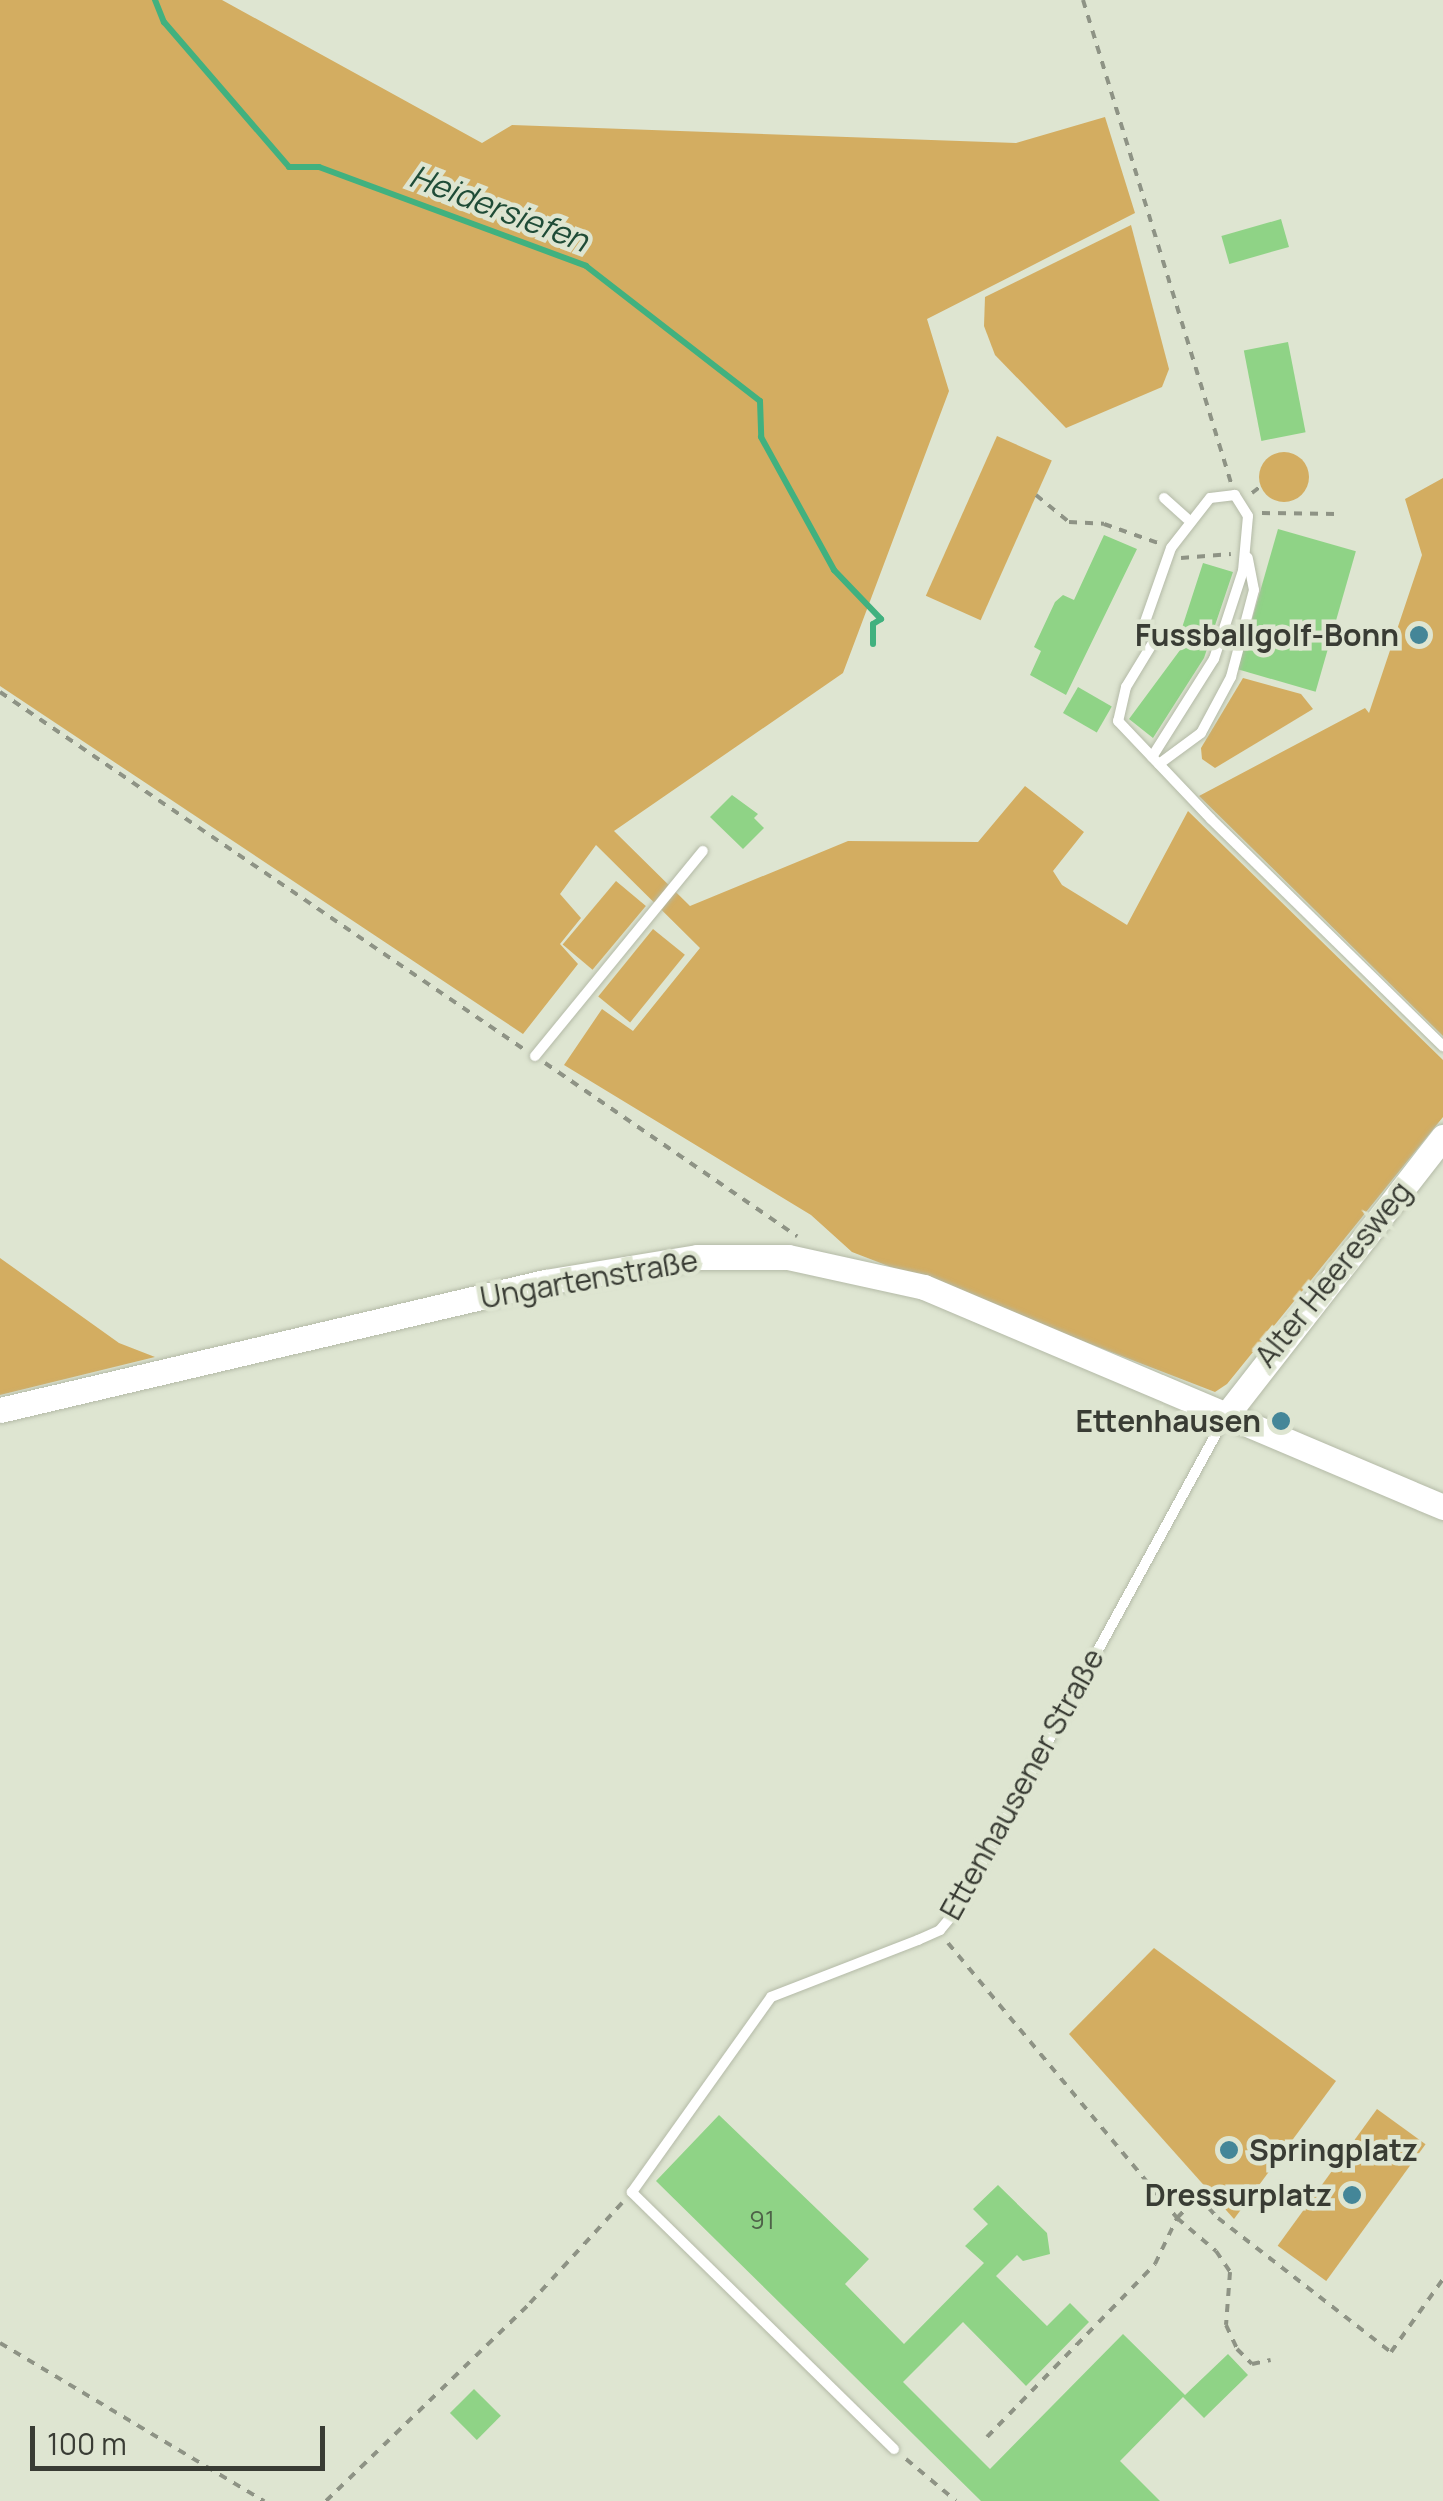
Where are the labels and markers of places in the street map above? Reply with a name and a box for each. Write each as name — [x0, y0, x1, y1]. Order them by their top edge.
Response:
place label: Fussballgolf-Bonn — [1135, 617, 1399, 653]
marker: Fussballgolf-Bonn — [1408, 624, 1430, 646]
place label: Ettenhausen — [1075, 1403, 1261, 1439]
marker: Ettenhausen — [1270, 1410, 1292, 1432]
place label: Springplatz — [1249, 2132, 1418, 2168]
marker: Springplatz — [1218, 2139, 1240, 2161]
place label: Dressurplatz — [1145, 2177, 1332, 2213]
marker: Dressurplatz — [1341, 2184, 1363, 2206]

